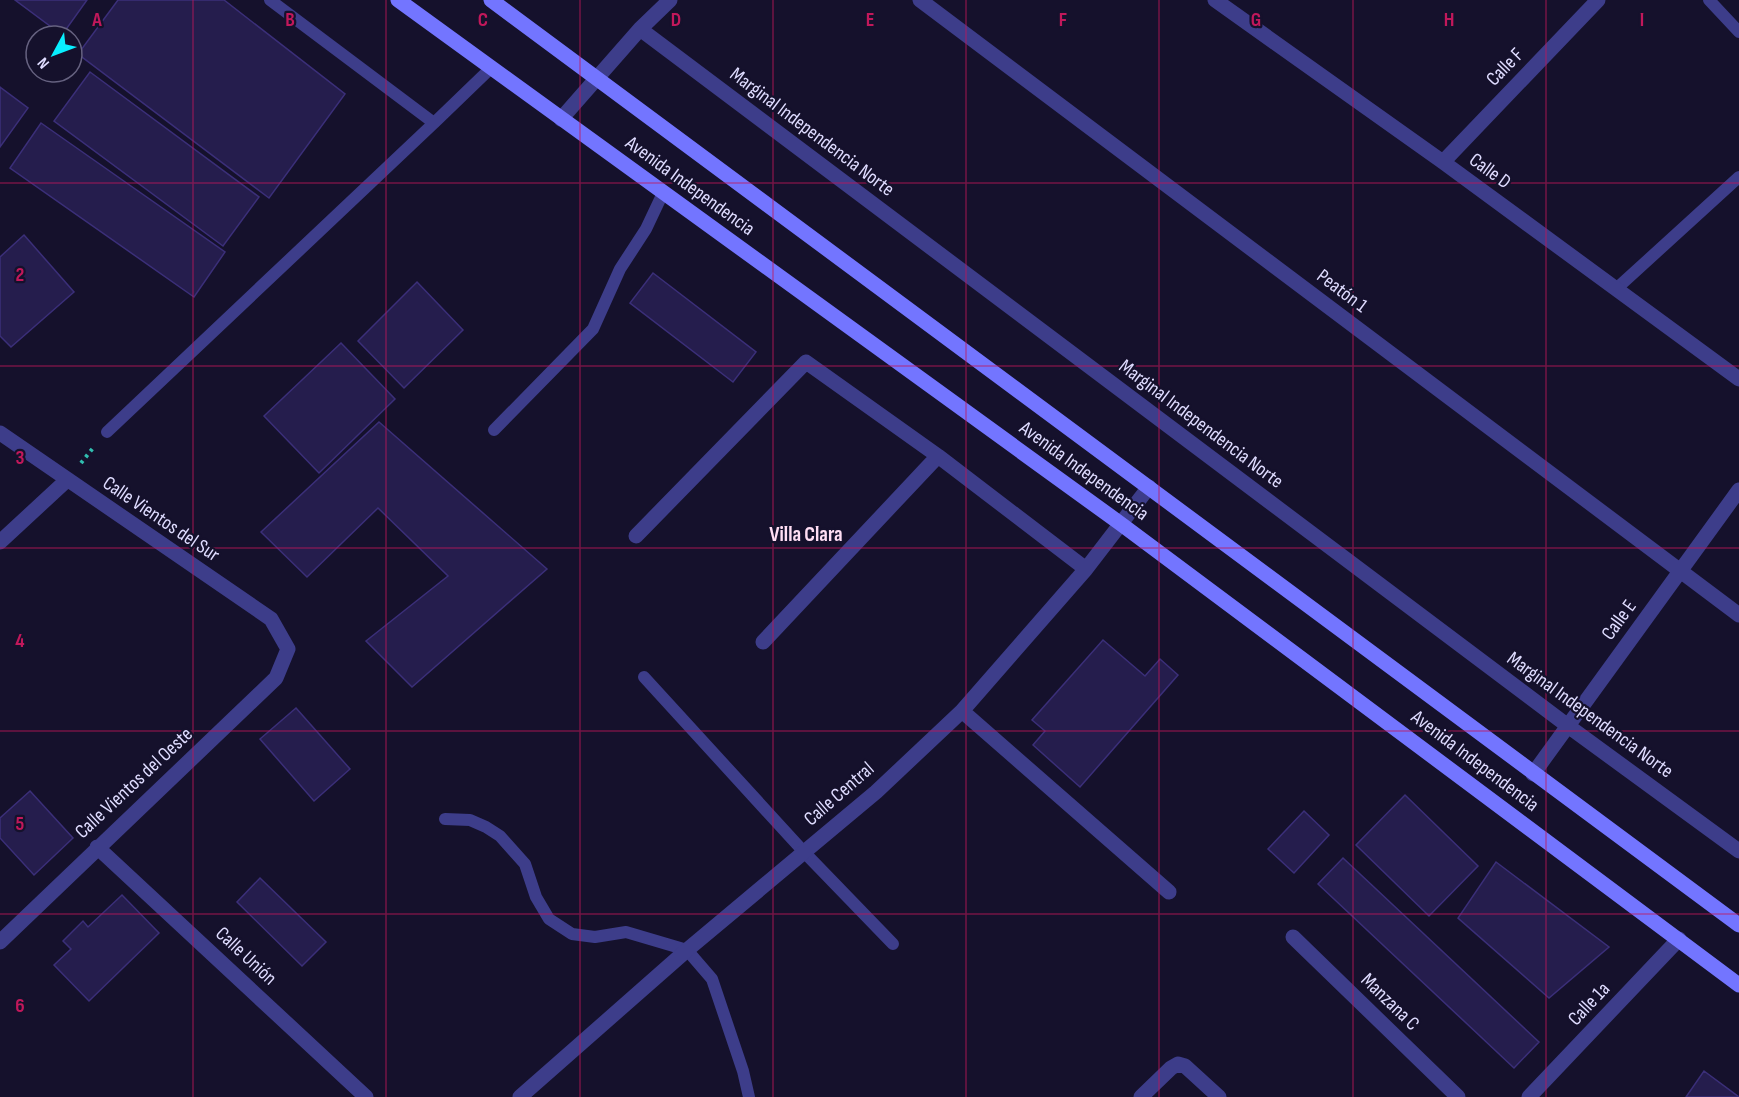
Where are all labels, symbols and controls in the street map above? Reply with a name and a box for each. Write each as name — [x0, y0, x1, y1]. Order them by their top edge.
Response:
text: A — [91, 8, 102, 32]
text: B — [285, 8, 295, 32]
text: C — [478, 8, 488, 32]
text: D — [671, 8, 681, 32]
text: E — [866, 8, 874, 32]
text: F — [1059, 8, 1067, 32]
text: G — [1251, 8, 1261, 32]
text: H — [1444, 8, 1454, 32]
text: I — [1640, 8, 1644, 32]
north arrow — [24, 24, 84, 84]
street label: Calle F — [1481, 43, 1529, 91]
text: N — [34, 53, 54, 72]
street label: Marginal Independencia Norte — [725, 62, 899, 202]
street label: Avenida Independencia — [620, 131, 759, 241]
street label: Calle D — [1465, 148, 1515, 194]
text: 2 — [16, 263, 24, 287]
street label: Peatón 1 — [1312, 264, 1372, 318]
street label: Marginal Independencia Norte — [1114, 354, 1288, 494]
street label: Avenida Independencia — [1014, 416, 1153, 526]
text: 3 — [16, 446, 25, 470]
street label: Calle Vientos del Sur — [98, 471, 224, 567]
district label: Villa Clara — [769, 522, 843, 547]
street label: Calle E — [1596, 595, 1642, 645]
text: 4 — [15, 629, 25, 653]
street label: Marginal Independencia Norte — [1502, 647, 1678, 783]
street label: Avenida Independencia — [1406, 705, 1544, 817]
street label: Calle Vientos del Oeste — [70, 722, 198, 844]
street label: Calle Central — [799, 757, 879, 831]
text: 5 — [16, 812, 25, 836]
street label: Calle Unión — [210, 922, 282, 990]
street label: Manzana C — [1356, 968, 1424, 1036]
street label: Calle 1a — [1563, 977, 1615, 1031]
text: 6 — [15, 994, 25, 1018]

